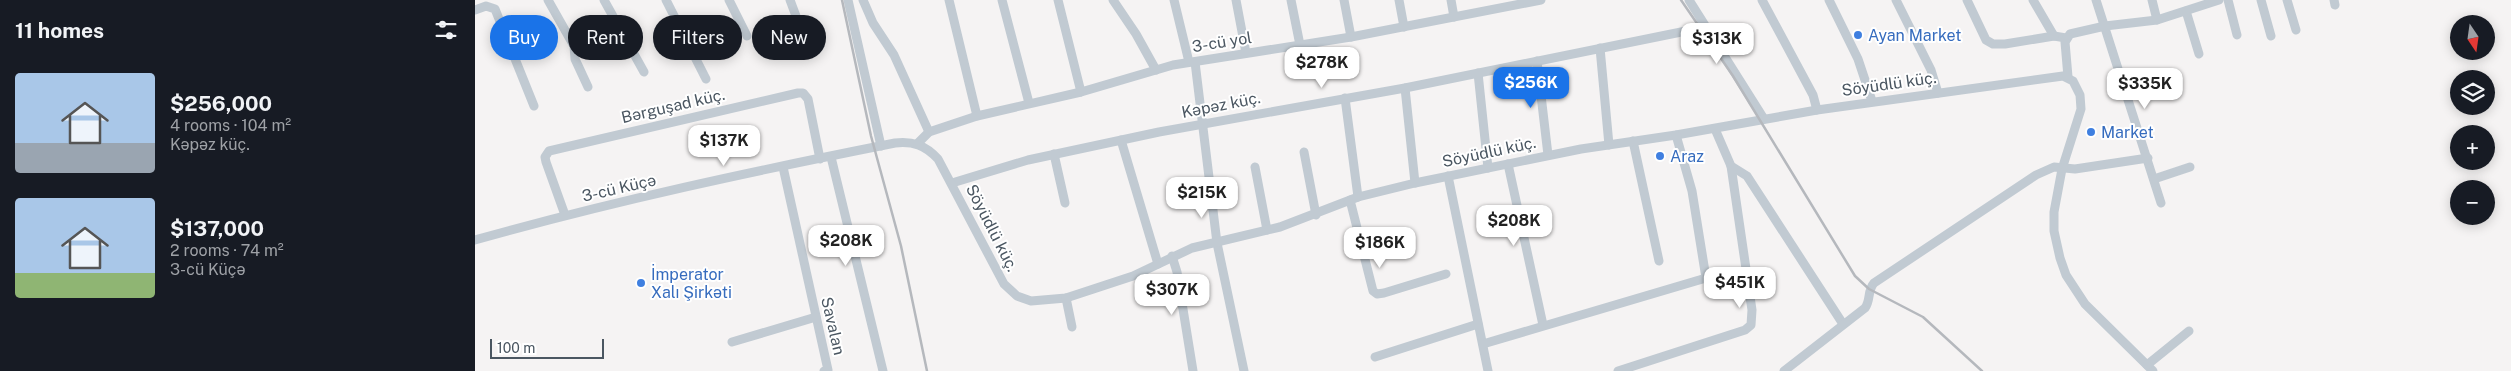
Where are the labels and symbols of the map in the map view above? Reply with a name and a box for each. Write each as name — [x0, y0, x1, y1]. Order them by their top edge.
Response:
north arrow — [2450, 15, 2495, 60]
pin: $313K — [1682, 22, 1752, 65]
place label: Ayan Market — [1868, 26, 1961, 45]
street label: 3-cü yol — [1191, 28, 1253, 56]
marker: Ayan Market — [1852, 29, 1864, 41]
pin: $278K — [1287, 46, 1357, 89]
pin: $256K — [1496, 66, 1566, 109]
street label: Söyüdlü küç. — [1840, 68, 1938, 100]
pin: $335K — [2110, 68, 2180, 110]
street label: Bərguşad küç. — [619, 85, 727, 127]
street label: Kəpəz küç. — [1180, 88, 1262, 122]
place label: Market — [2101, 123, 2154, 142]
pin: $137K — [689, 124, 759, 167]
marker: Market — [2085, 126, 2097, 138]
street label: Söyüdlü küç. — [1440, 133, 1538, 171]
place label: Araz — [1670, 147, 1704, 166]
marker: Araz — [1654, 150, 1666, 162]
street label: 3-cü Küçə — [580, 170, 658, 206]
pin: $215K — [1167, 176, 1237, 219]
street label: Söyüdlü küç. — [962, 181, 1022, 275]
pin: $208K — [1479, 204, 1549, 247]
pin: $208K — [811, 224, 881, 267]
pin: $186K — [1345, 226, 1415, 269]
place label: İmperator Xalı Şirkəti — [651, 264, 732, 302]
pin: $451K — [1705, 266, 1775, 309]
pin: $307K — [1137, 274, 1207, 316]
marker: İmperator Xalı Şirkəti — [635, 277, 647, 289]
street label: Savalan — [817, 295, 849, 357]
scale bar — [490, 336, 604, 359]

